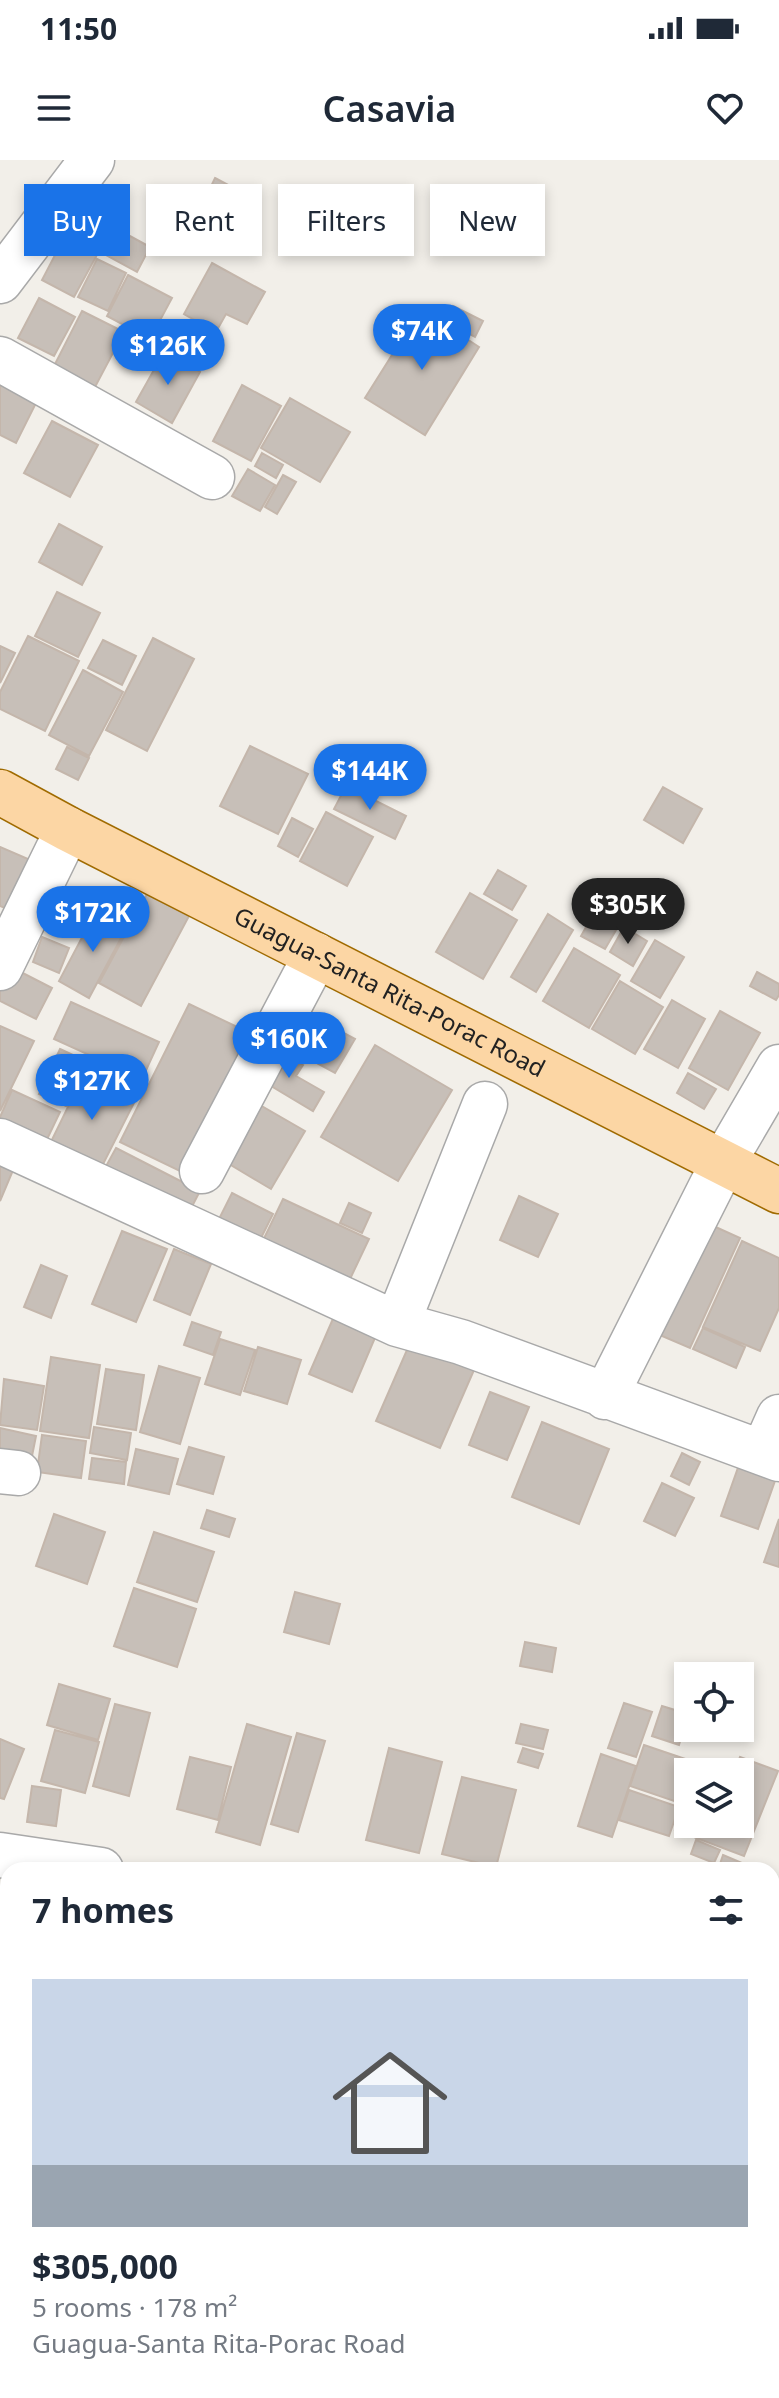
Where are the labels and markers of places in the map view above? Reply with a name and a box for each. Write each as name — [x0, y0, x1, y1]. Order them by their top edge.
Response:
pin: $74K — [375, 304, 469, 372]
pin: $126K — [112, 319, 224, 387]
pin: $144K — [314, 744, 426, 812]
pin: $305K — [572, 878, 684, 946]
pin: $172K — [37, 886, 149, 954]
pin: $160K — [233, 1012, 345, 1080]
pin: $127K — [36, 1054, 148, 1122]

